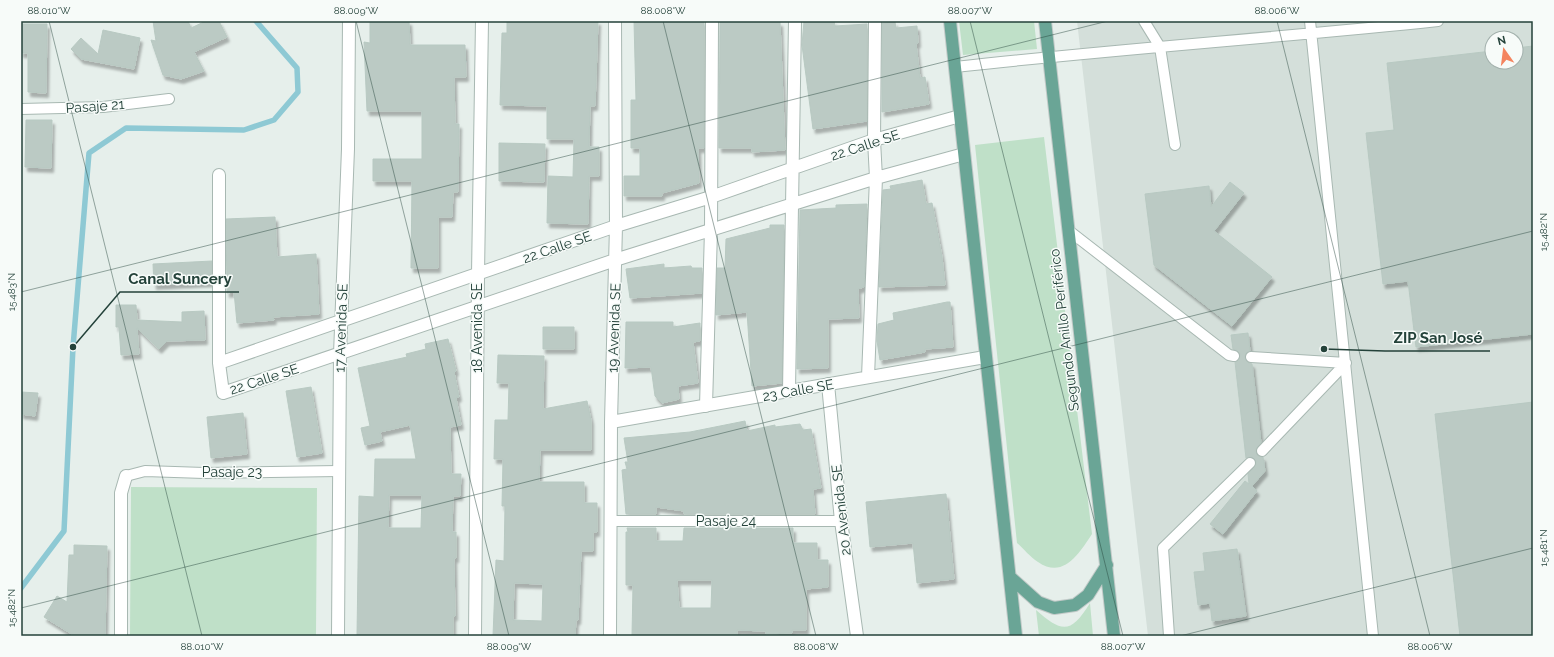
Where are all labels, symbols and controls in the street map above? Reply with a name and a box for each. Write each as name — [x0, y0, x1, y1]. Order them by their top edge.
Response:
text: 88.010°W — [27, 5, 71, 16]
text: 88.009°W — [334, 5, 379, 16]
text: 88.008°W — [640, 5, 686, 16]
text: 88.007°W — [948, 5, 993, 16]
text: 88.006°W — [1254, 5, 1300, 16]
north arrow — [1484, 30, 1524, 70]
text: N — [1496, 33, 1507, 48]
street label: Pasaje 21 — [65, 96, 125, 116]
street label: 22 Calle SE — [828, 126, 902, 164]
text: 15.482°N — [1538, 213, 1549, 251]
street label: 22 Calle SE — [520, 228, 594, 266]
street label: Segundo Anillo Periférico — [1046, 248, 1082, 412]
callout: Canal Suncery — [120, 265, 239, 292]
text: Canal Suncery — [128, 270, 232, 288]
text: 15.483°N — [6, 273, 17, 311]
street label: 17 Avenida SE — [331, 283, 351, 373]
street label: 18 Avenida SE — [469, 283, 485, 373]
street label: 19 Avenida SE — [604, 283, 624, 373]
callout: ZIP San José — [1385, 324, 1490, 351]
text: ZIP San José — [1394, 329, 1483, 347]
street label: 22 Calle SE — [227, 360, 301, 398]
street label: 23 Calle SE — [761, 376, 835, 404]
street label: Pasaje 23 — [202, 464, 262, 480]
street label: 20 Avenida SE — [828, 464, 854, 556]
street label: Pasaje 24 — [696, 513, 757, 529]
text: 15.481°N — [1538, 529, 1549, 567]
text: 15.482°N — [6, 589, 17, 627]
text: 88.010°W — [180, 641, 224, 652]
text: 88.009°W — [487, 641, 532, 652]
text: 88.008°W — [793, 641, 839, 652]
text: 88.007°W — [1101, 641, 1146, 652]
text: 88.006°W — [1407, 641, 1453, 652]

